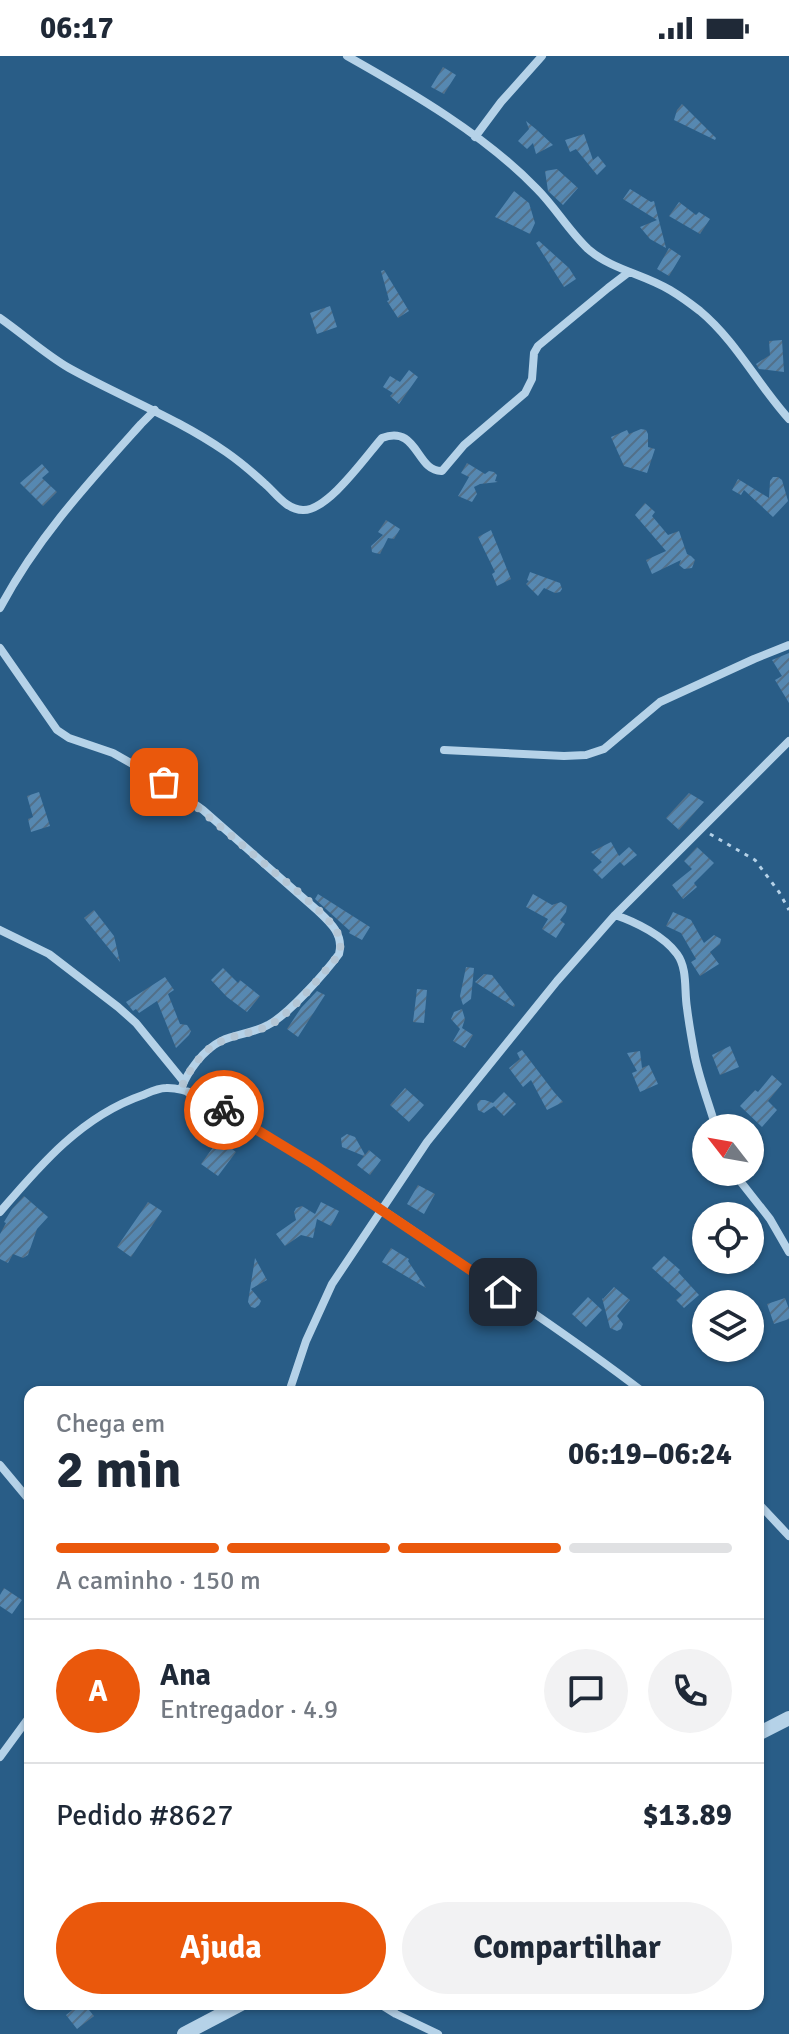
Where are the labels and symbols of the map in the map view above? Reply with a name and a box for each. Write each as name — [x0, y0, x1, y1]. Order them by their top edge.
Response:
pin — [130, 748, 198, 816]
courier — [184, 1070, 264, 1150]
north arrow — [692, 1114, 764, 1186]
pin — [469, 1258, 537, 1326]

